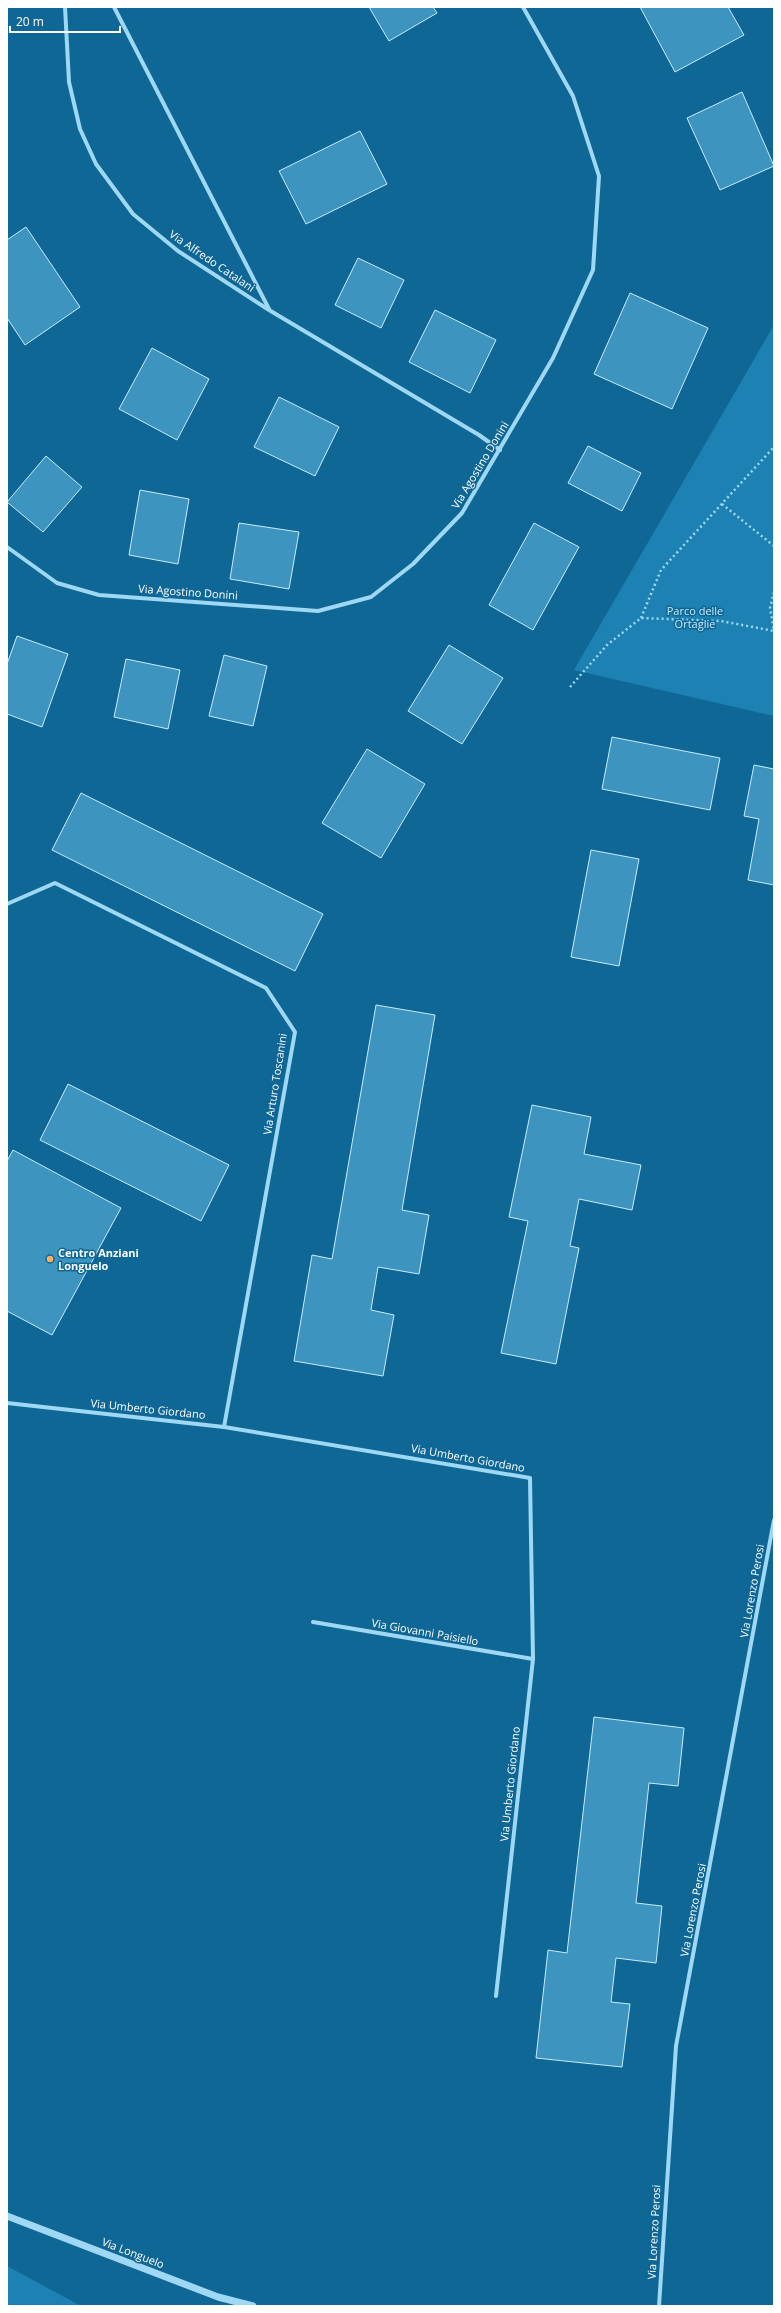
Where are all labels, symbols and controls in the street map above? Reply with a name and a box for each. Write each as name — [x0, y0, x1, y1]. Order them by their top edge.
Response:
scale bar — [10, 8, 120, 34]
text: 20 m — [16, 13, 44, 30]
street label: Via Alfredo Catalani — [167, 226, 258, 295]
street label: Via Agostino Donini — [447, 418, 512, 511]
street label: Via Agostino Donini — [138, 581, 238, 602]
park label: Parco delle Ortaglie — [667, 603, 723, 631]
street label: Via Arturo Toscanini — [259, 1032, 290, 1136]
place label: Centro Anziani Longuelo — [58, 1245, 139, 1273]
marker: Centro Anziani Longuelo — [45, 1254, 55, 1264]
street label: Via Umberto Giordano — [90, 1395, 207, 1422]
street label: Via Umberto Giordano — [410, 1440, 527, 1475]
street label: Via Lorenzo Perosi — [736, 1543, 767, 1639]
street label: Via Giovanni Paisiello — [370, 1615, 480, 1648]
street label: Via Umberto Giordano — [496, 1725, 523, 1842]
street label: Via Lorenzo Perosi — [676, 1862, 709, 1958]
street label: Via Lorenzo Perosi — [644, 2184, 663, 2280]
street label: Via Longuelo — [100, 2234, 167, 2271]

